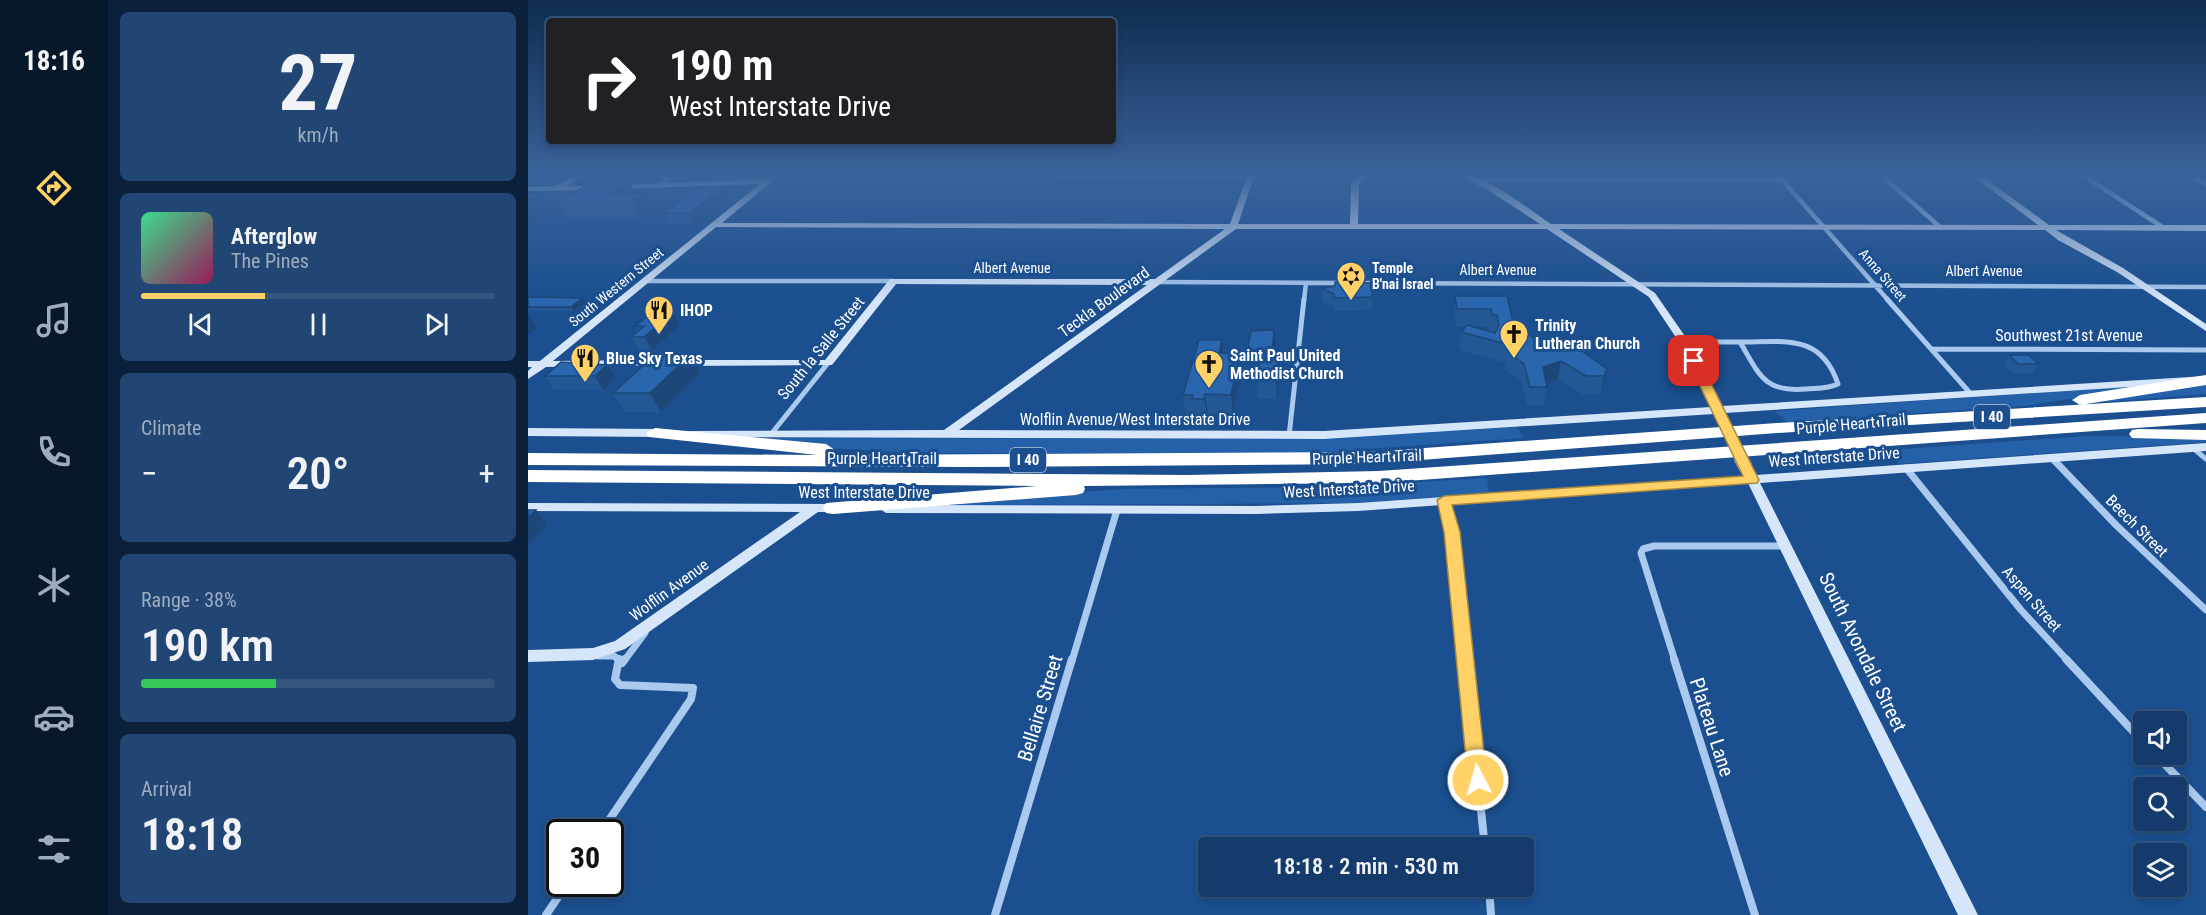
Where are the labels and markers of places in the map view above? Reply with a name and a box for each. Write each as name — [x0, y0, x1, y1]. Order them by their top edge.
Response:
synagogue icon: Temple B'nai Israel — [1335, 260, 1367, 302]
place label: Temple B'nai Israel — [1372, 260, 1434, 292]
restaurant icon: IHOP — [643, 294, 675, 336]
place label: IHOP — [680, 301, 713, 320]
place label: Trinity Lutheran Church — [1535, 316, 1640, 353]
church icon: Trinity Lutheran Church — [1498, 318, 1530, 360]
pin — [1668, 335, 1719, 386]
restaurant icon: Blue Sky Texas — [569, 342, 601, 384]
place label: Saint Paul United Methodist Church — [1230, 346, 1344, 383]
church icon: Saint Paul United Methodist Church — [1193, 348, 1225, 390]
place label: Blue Sky Texas — [606, 349, 703, 368]

